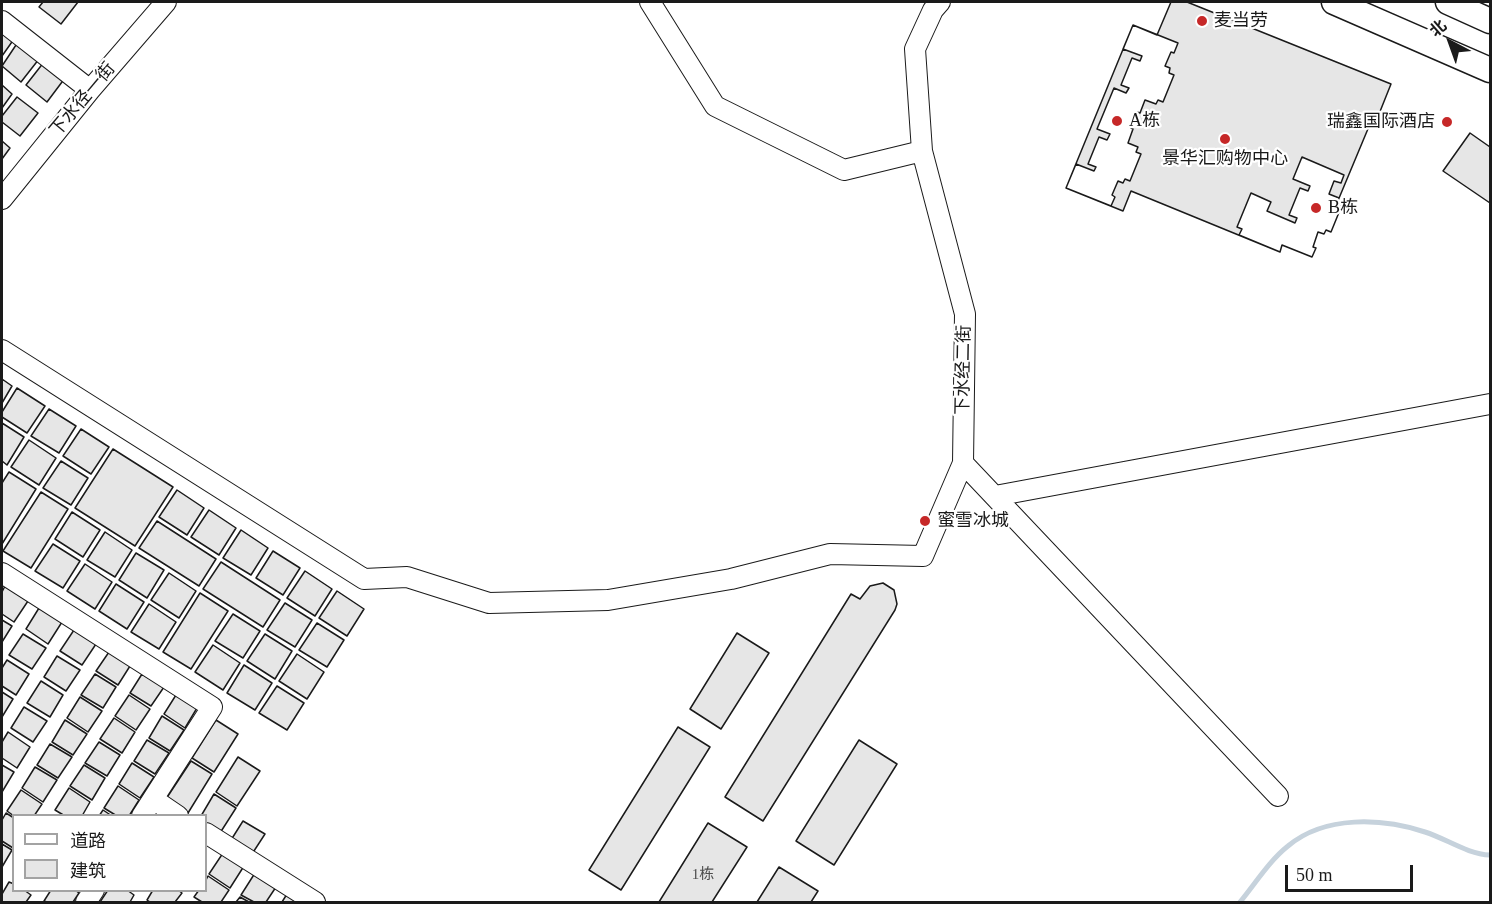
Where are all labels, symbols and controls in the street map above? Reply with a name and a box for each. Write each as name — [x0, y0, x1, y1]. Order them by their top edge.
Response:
place label: 麦当劳 — [1214, 10, 1268, 32]
north arrow — [1420, 12, 1480, 72]
marker: 麦当劳 — [1195, 14, 1209, 28]
text: 北 — [1426, 16, 1449, 40]
street label: 下水径一街 — [46, 59, 120, 141]
place label: A栋 — [1129, 110, 1160, 132]
place label: 瑞鑫国际酒店 — [1327, 111, 1435, 133]
marker: A栋 — [1110, 114, 1124, 128]
marker: 瑞鑫国际酒店 — [1440, 115, 1454, 129]
marker: 景华汇购物中心 — [1218, 132, 1232, 146]
place label: 景华汇购物中心 — [1162, 148, 1288, 170]
place label: B栋 — [1328, 197, 1358, 219]
marker: B栋 — [1309, 201, 1323, 215]
street label: 下水经二街 — [952, 325, 976, 415]
place label: 蜜雪冰城 — [937, 510, 1009, 532]
marker: 蜜雪冰城 — [918, 514, 932, 528]
legend — [12, 814, 207, 892]
text: 道路 — [70, 831, 106, 851]
scale bar — [1288, 853, 1416, 891]
text: 建筑 — [70, 861, 106, 881]
text: 50 m — [1296, 865, 1333, 885]
house number: 1栋 — [692, 866, 714, 884]

